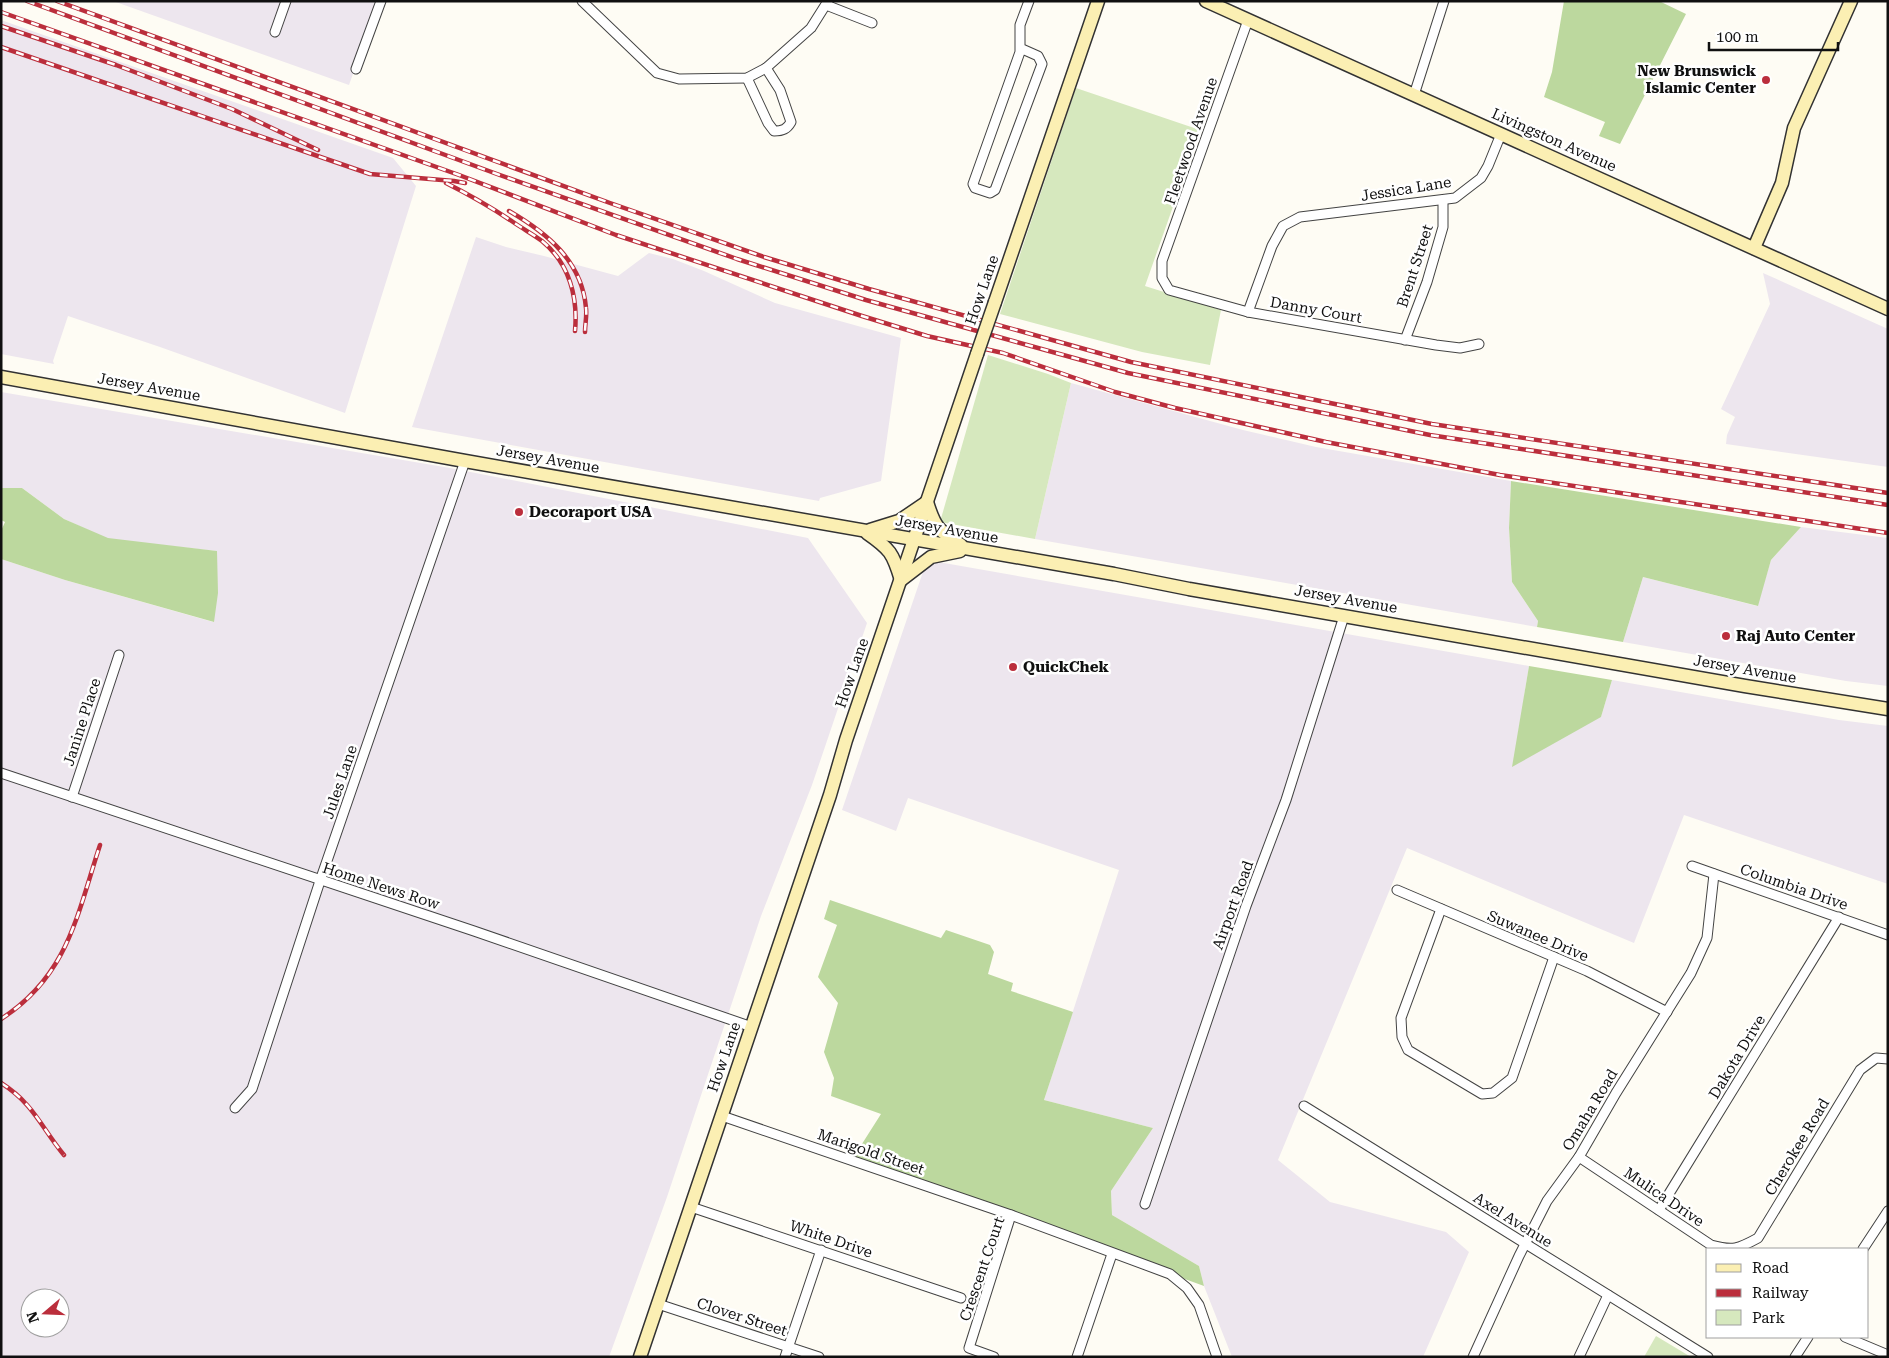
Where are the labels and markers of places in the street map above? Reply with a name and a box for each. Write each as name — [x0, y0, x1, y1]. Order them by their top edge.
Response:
place label: New Brunswick Islamic Center — [1637, 62, 1757, 97]
marker: New Brunswick Islamic Center — [1760, 74, 1772, 86]
place label: Decoraport USA — [529, 503, 652, 521]
marker: Decoraport USA — [513, 506, 525, 518]
place label: Raj Auto Center — [1736, 627, 1856, 645]
marker: Raj Auto Center — [1720, 630, 1732, 642]
place label: QuickChek — [1023, 658, 1109, 676]
marker: QuickChek — [1007, 661, 1019, 673]

